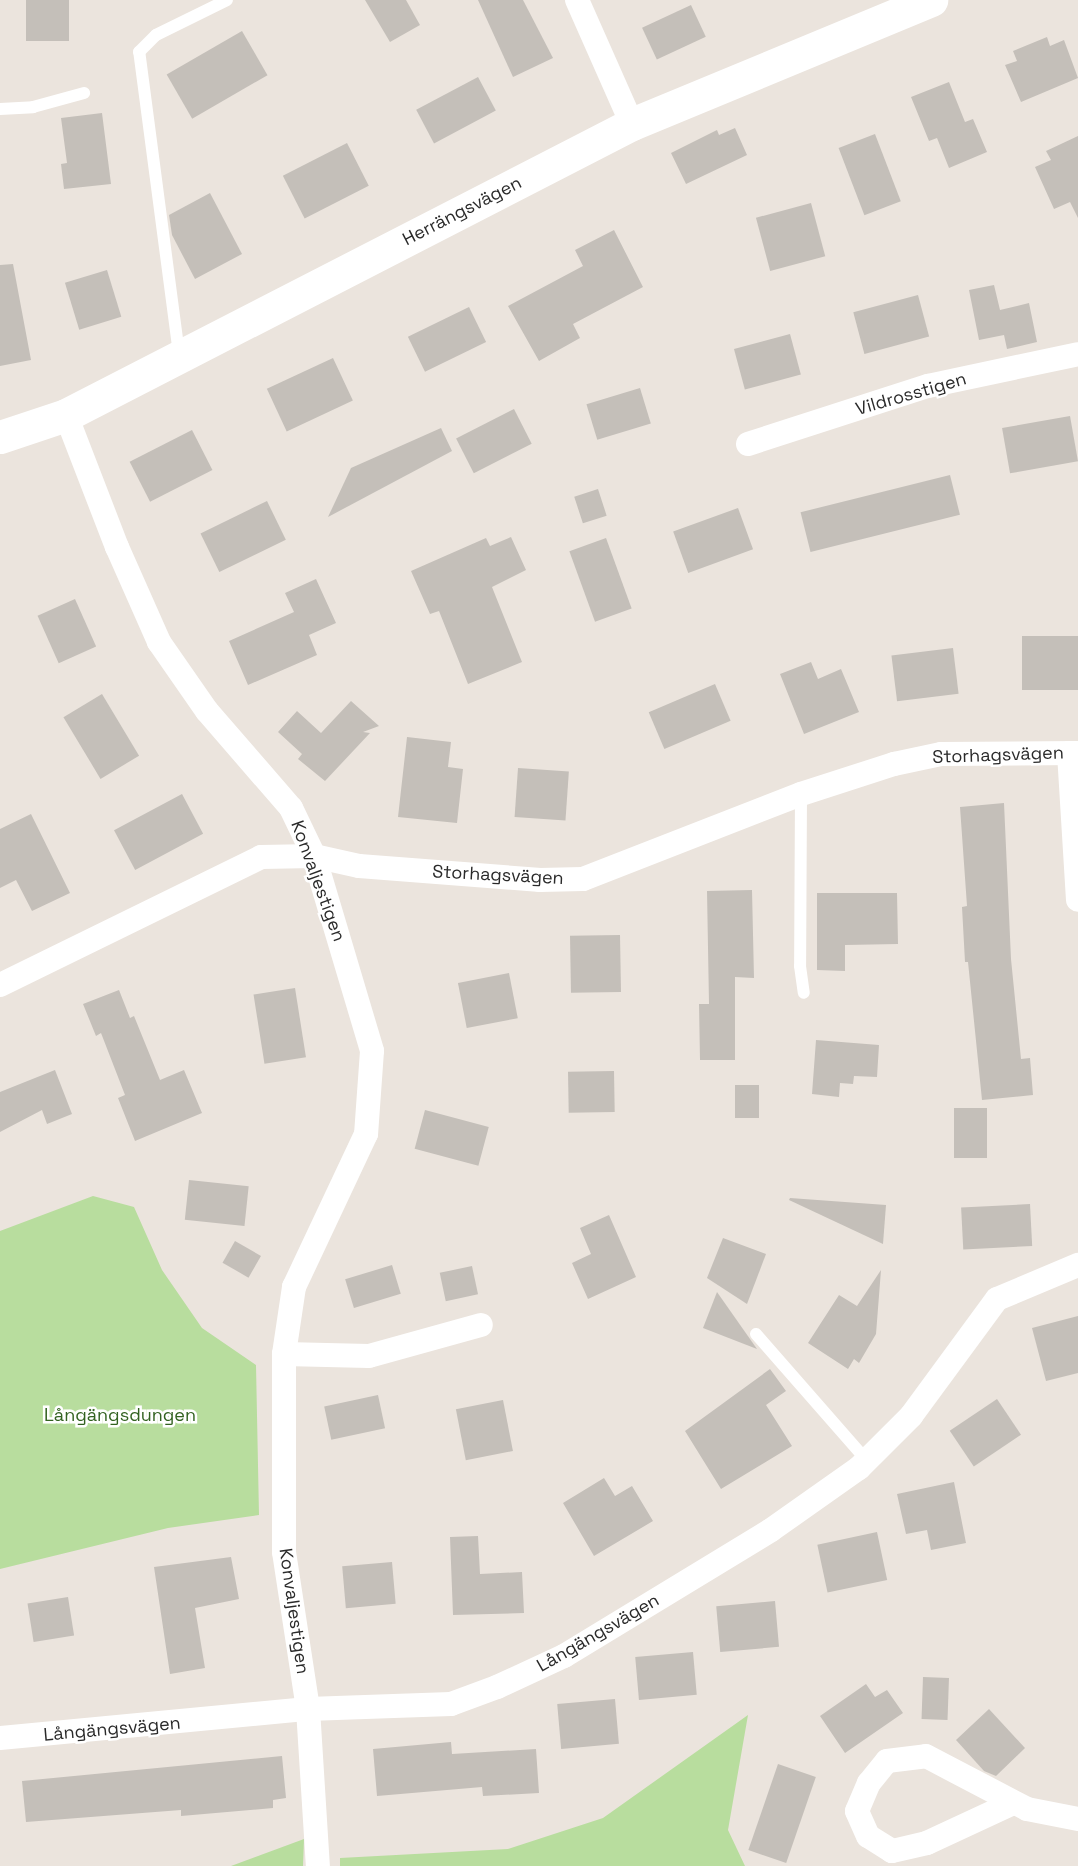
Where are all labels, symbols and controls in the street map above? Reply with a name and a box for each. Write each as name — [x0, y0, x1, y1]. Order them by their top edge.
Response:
street label: Herrängsvägen — [399, 172, 525, 250]
street label: Vildrosstigen — [853, 368, 969, 420]
street label: Storhagsvägen — [932, 742, 1064, 768]
street label: Konvaljestigen — [286, 818, 350, 944]
street label: Storhagsvägen — [432, 861, 564, 889]
park label: Långängsdungen — [44, 1404, 196, 1426]
street label: Konvaljestigen — [274, 1547, 314, 1675]
street label: Långängsvägen — [533, 1589, 663, 1677]
street label: Långängsvägen — [43, 1712, 181, 1746]

